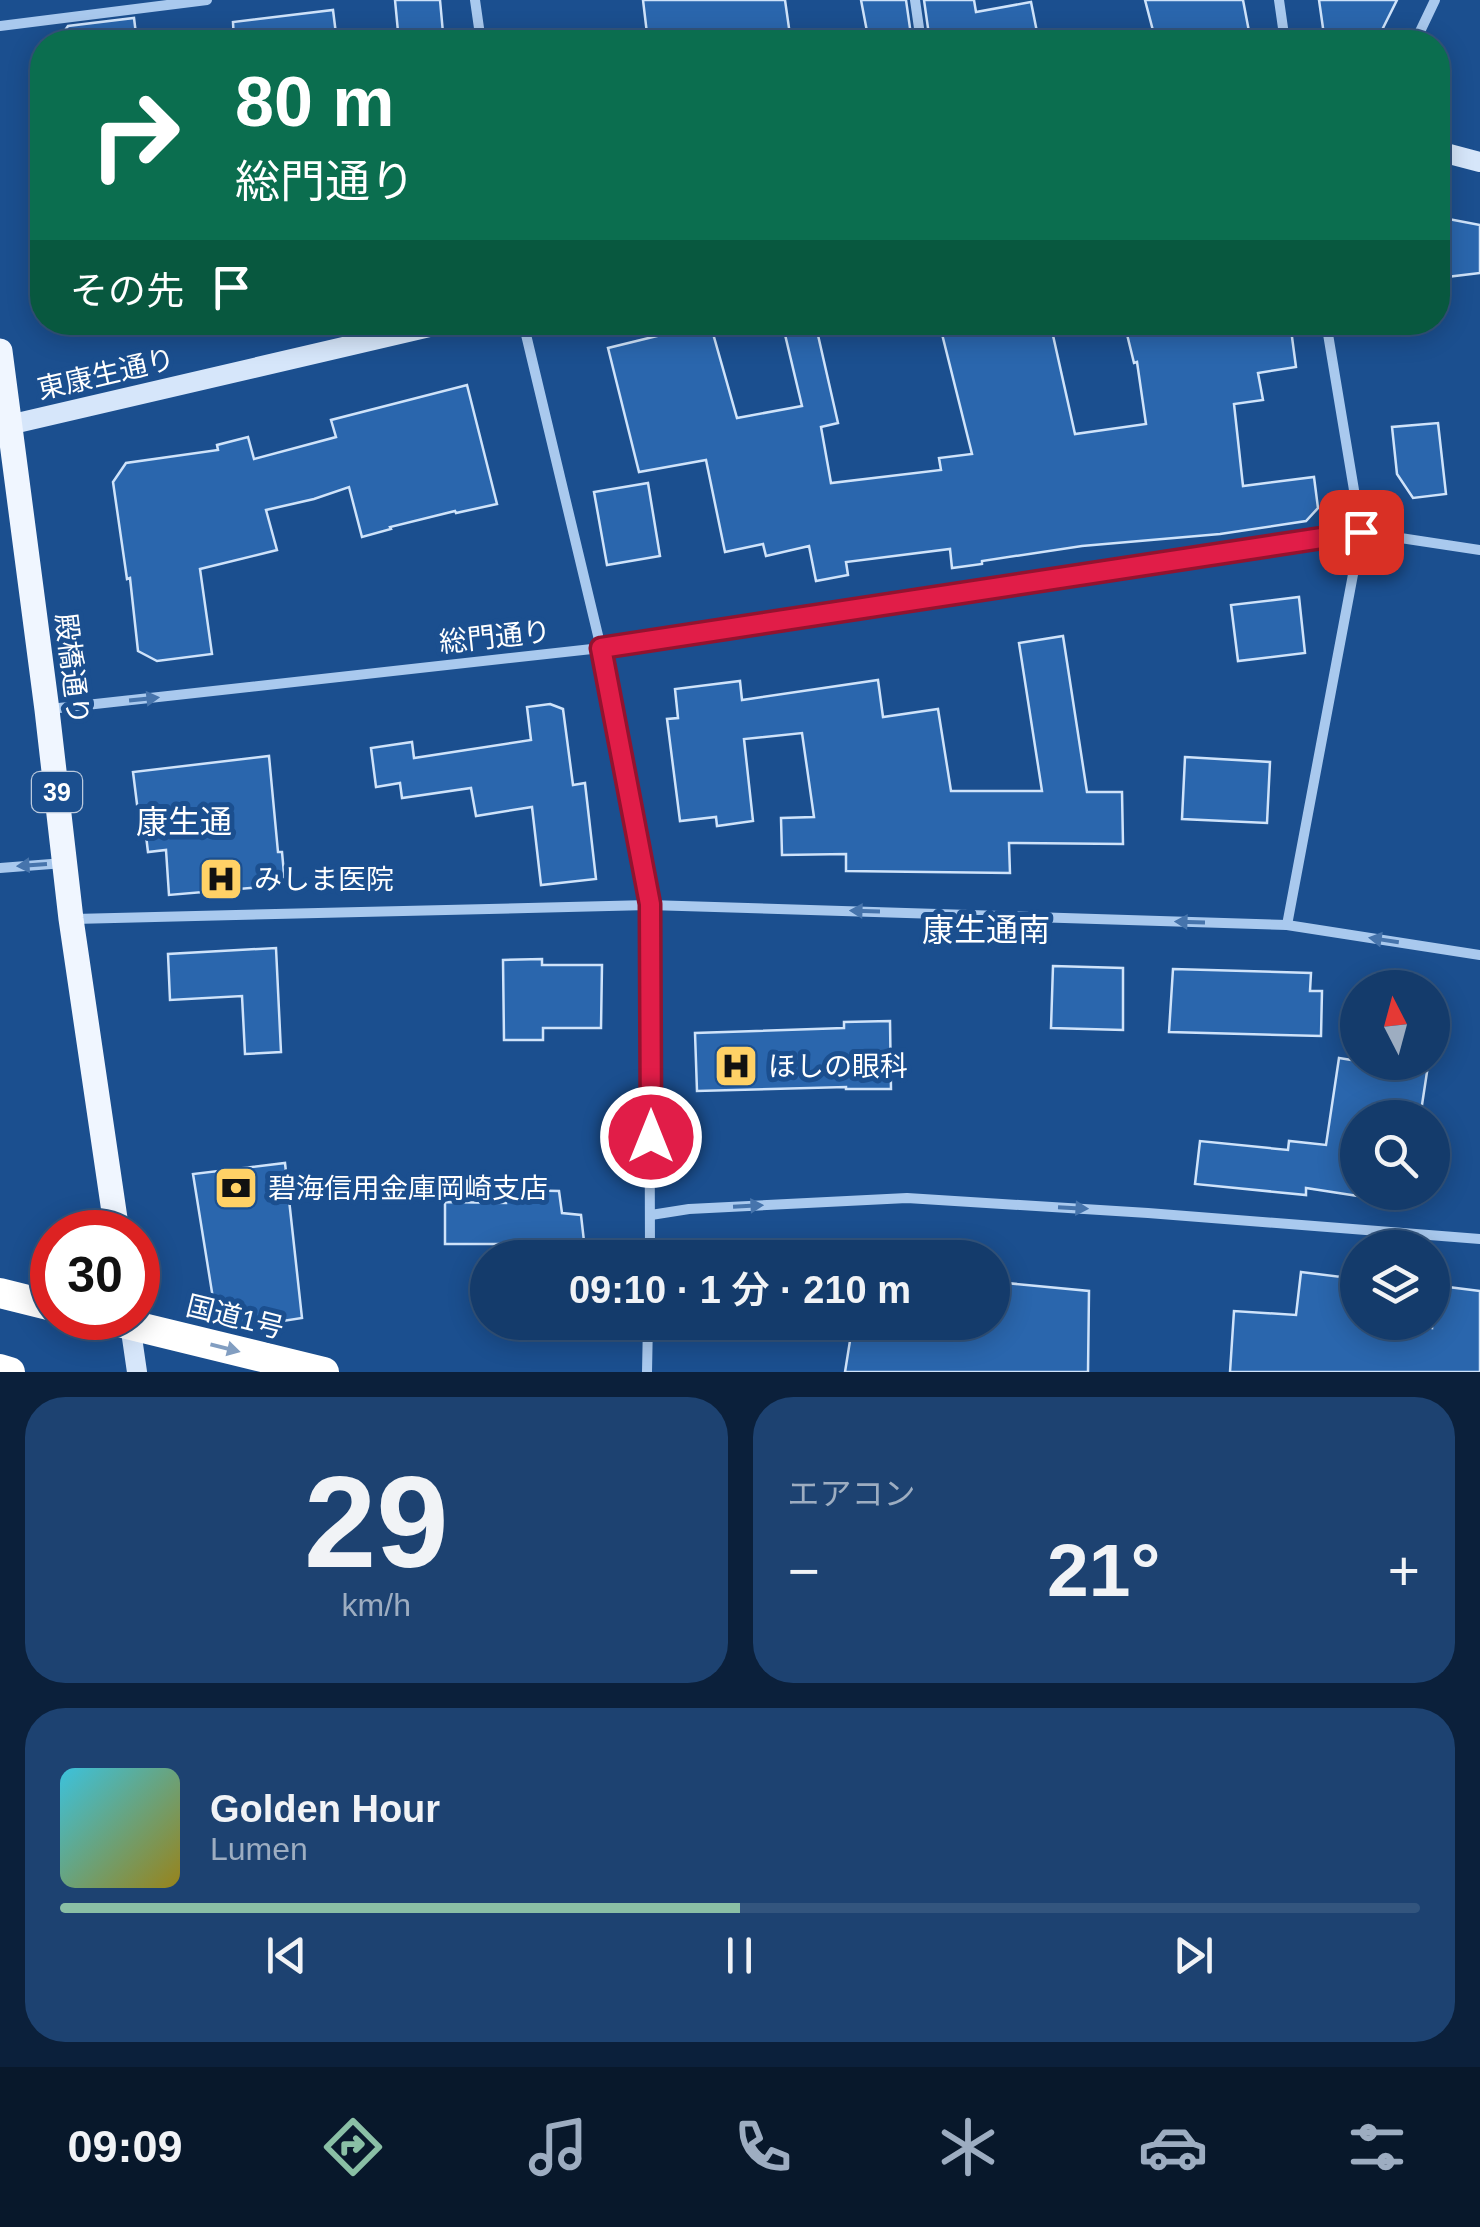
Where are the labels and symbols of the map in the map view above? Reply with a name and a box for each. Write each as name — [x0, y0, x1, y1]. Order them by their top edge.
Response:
street label: 東康生通り — [34, 343, 178, 405]
pin — [1319, 490, 1404, 575]
street label: 殿橋通り — [50, 612, 94, 726]
street label: 総門通り — [438, 616, 552, 658]
one-way arrow — [129, 691, 161, 707]
road number: 39 — [32, 772, 82, 812]
district label: 康生通 — [136, 804, 232, 840]
hospital icon: みしま医院 — [198, 856, 244, 902]
one-way arrow — [16, 858, 48, 874]
place label: みしま医院 — [254, 864, 394, 895]
one-way arrow — [849, 903, 881, 919]
district label: 康生通南 — [922, 912, 1050, 948]
one-way arrow — [1173, 913, 1205, 929]
one-way arrow — [1367, 932, 1399, 947]
north arrow — [1340, 970, 1450, 1080]
hospital icon: ほしの眼科 — [713, 1043, 759, 1089]
place label: ほしの眼科 — [768, 1051, 908, 1082]
position arrow — [599, 1085, 703, 1189]
bank icon: 碧海信用金庫岡崎支店 — [213, 1165, 259, 1211]
place label: 碧海信用金庫岡崎支店 — [268, 1173, 548, 1204]
one-way arrow — [733, 1198, 765, 1214]
one-way arrow — [1057, 1200, 1089, 1216]
speed limit sign: 30 — [30, 1210, 160, 1340]
street label: 国道1号 — [183, 1290, 287, 1344]
one-way arrow — [210, 1340, 241, 1356]

